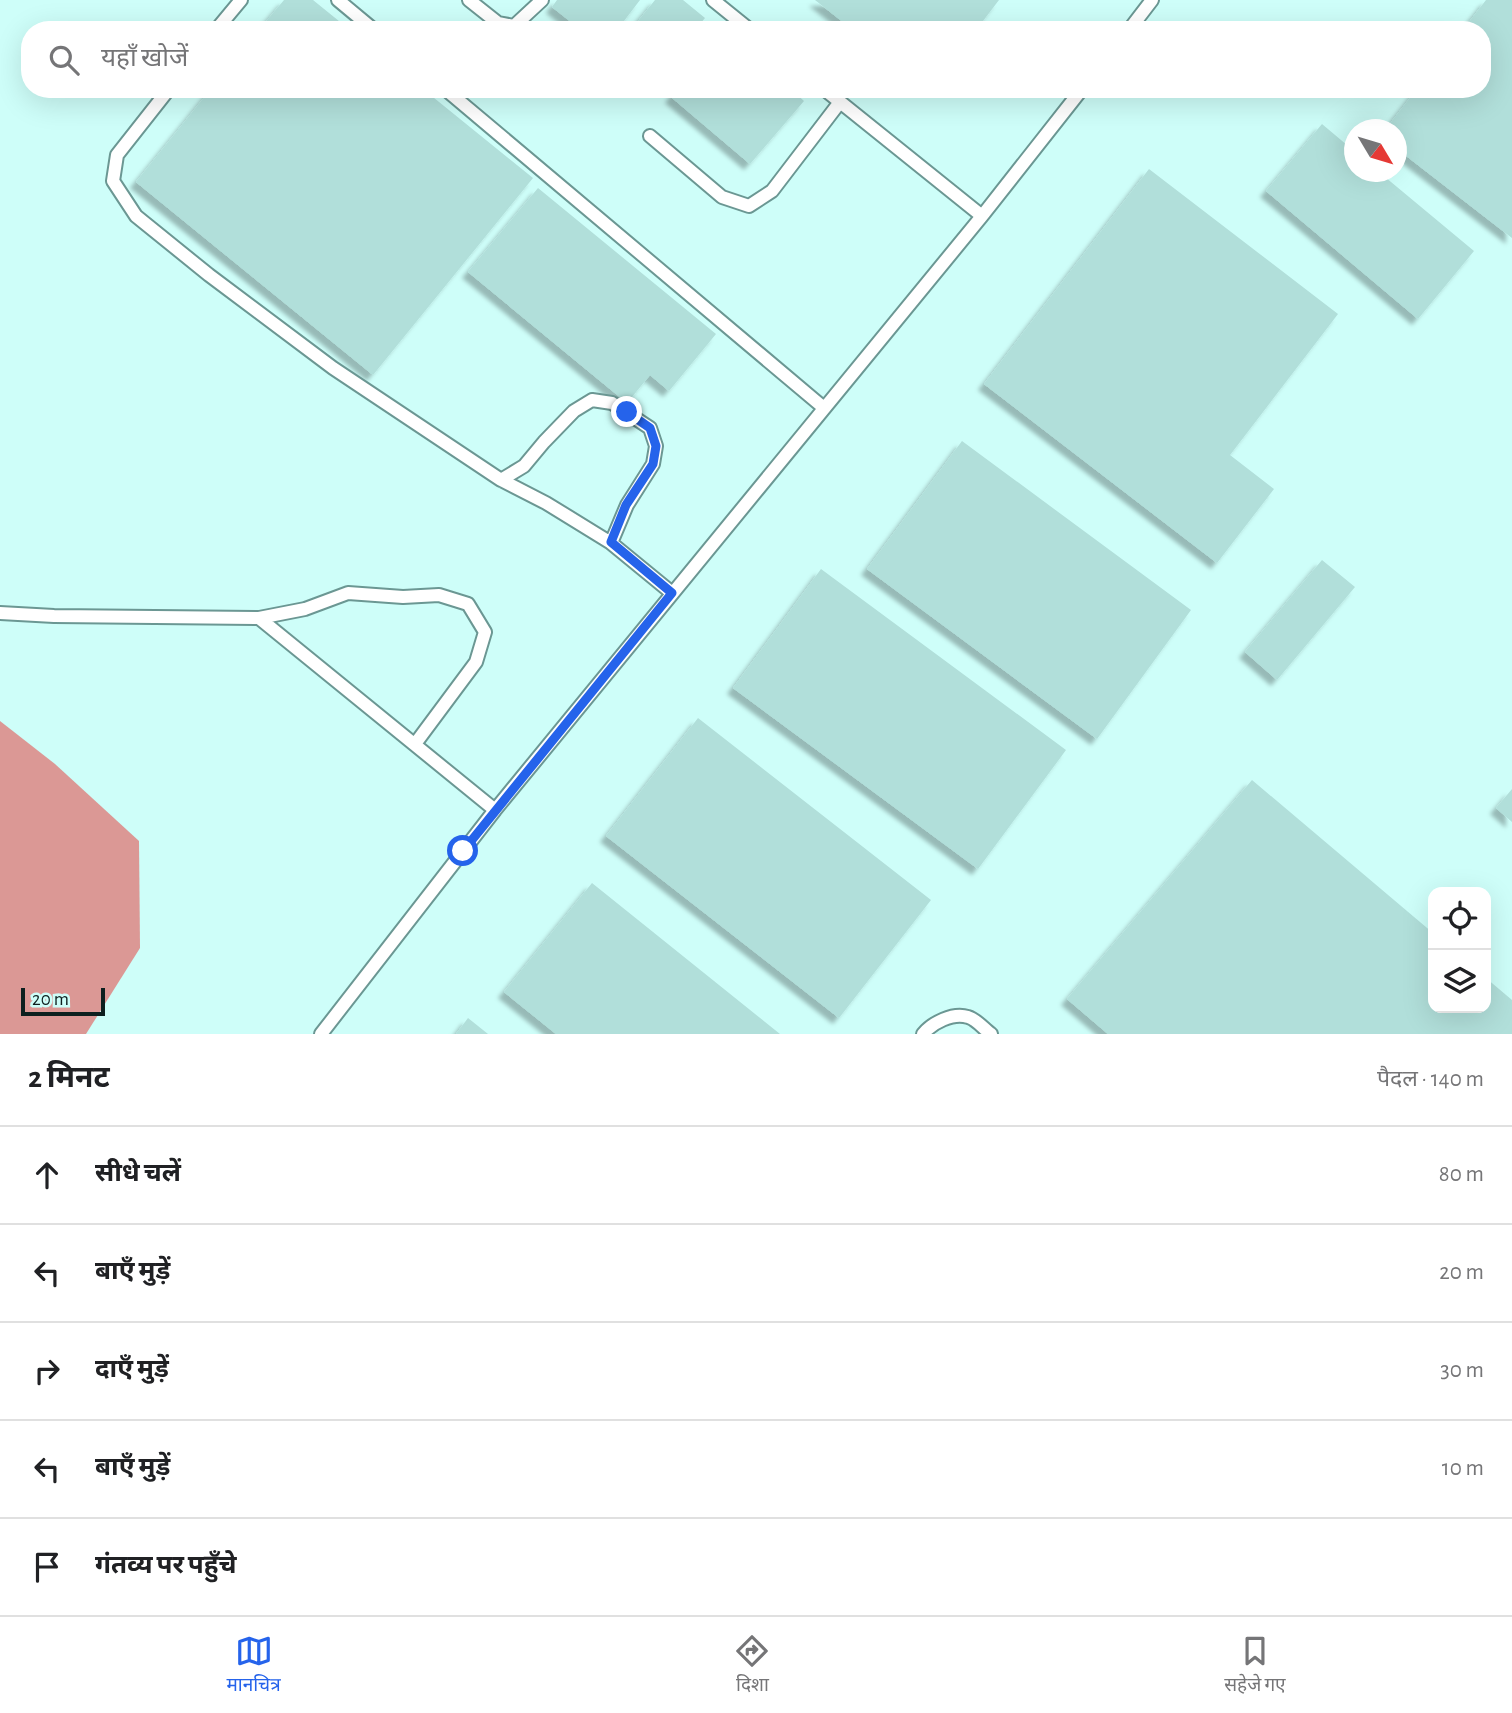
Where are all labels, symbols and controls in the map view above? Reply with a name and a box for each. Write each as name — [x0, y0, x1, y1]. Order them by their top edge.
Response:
search box — [21, 21, 1491, 98]
icon: search — [45, 41, 83, 79]
text: यहाँ खोजें — [101, 45, 188, 71]
north arrow — [1344, 119, 1407, 182]
route end — [611, 396, 642, 427]
route start — [447, 835, 478, 866]
map controls — [1428, 887, 1491, 1013]
button: locate — [1428, 887, 1491, 950]
button: layers — [1428, 950, 1491, 1013]
scale bar — [21, 985, 105, 1017]
text: 20 m — [32, 990, 69, 1009]
text: 2 मिनट — [28, 1063, 110, 1093]
text: पैदल · 140 m — [1377, 1068, 1484, 1091]
icon: ahead — [28, 1156, 66, 1194]
text: सीधे चलें — [95, 1160, 181, 1186]
text: 80 m — [1439, 1163, 1484, 1186]
icon: left — [28, 1254, 66, 1292]
text: बाएँ मुड़ें — [95, 1258, 170, 1284]
text: 20 m — [1439, 1261, 1484, 1284]
icon: right — [28, 1352, 66, 1390]
text: दाएँ मुड़ें — [95, 1356, 169, 1382]
text: 30 m — [1440, 1359, 1484, 1382]
icon: left — [28, 1450, 66, 1488]
text: बाएँ मुड़ें — [95, 1454, 170, 1480]
text: 10 m — [1442, 1457, 1484, 1480]
icon: arrive — [28, 1548, 66, 1586]
text: गंतव्य पर पहुँचे — [95, 1552, 237, 1578]
tab: मानचित्र — [226, 1632, 281, 1699]
tab: दिशा — [733, 1632, 771, 1699]
tab: सहेजे गए — [1224, 1632, 1286, 1699]

